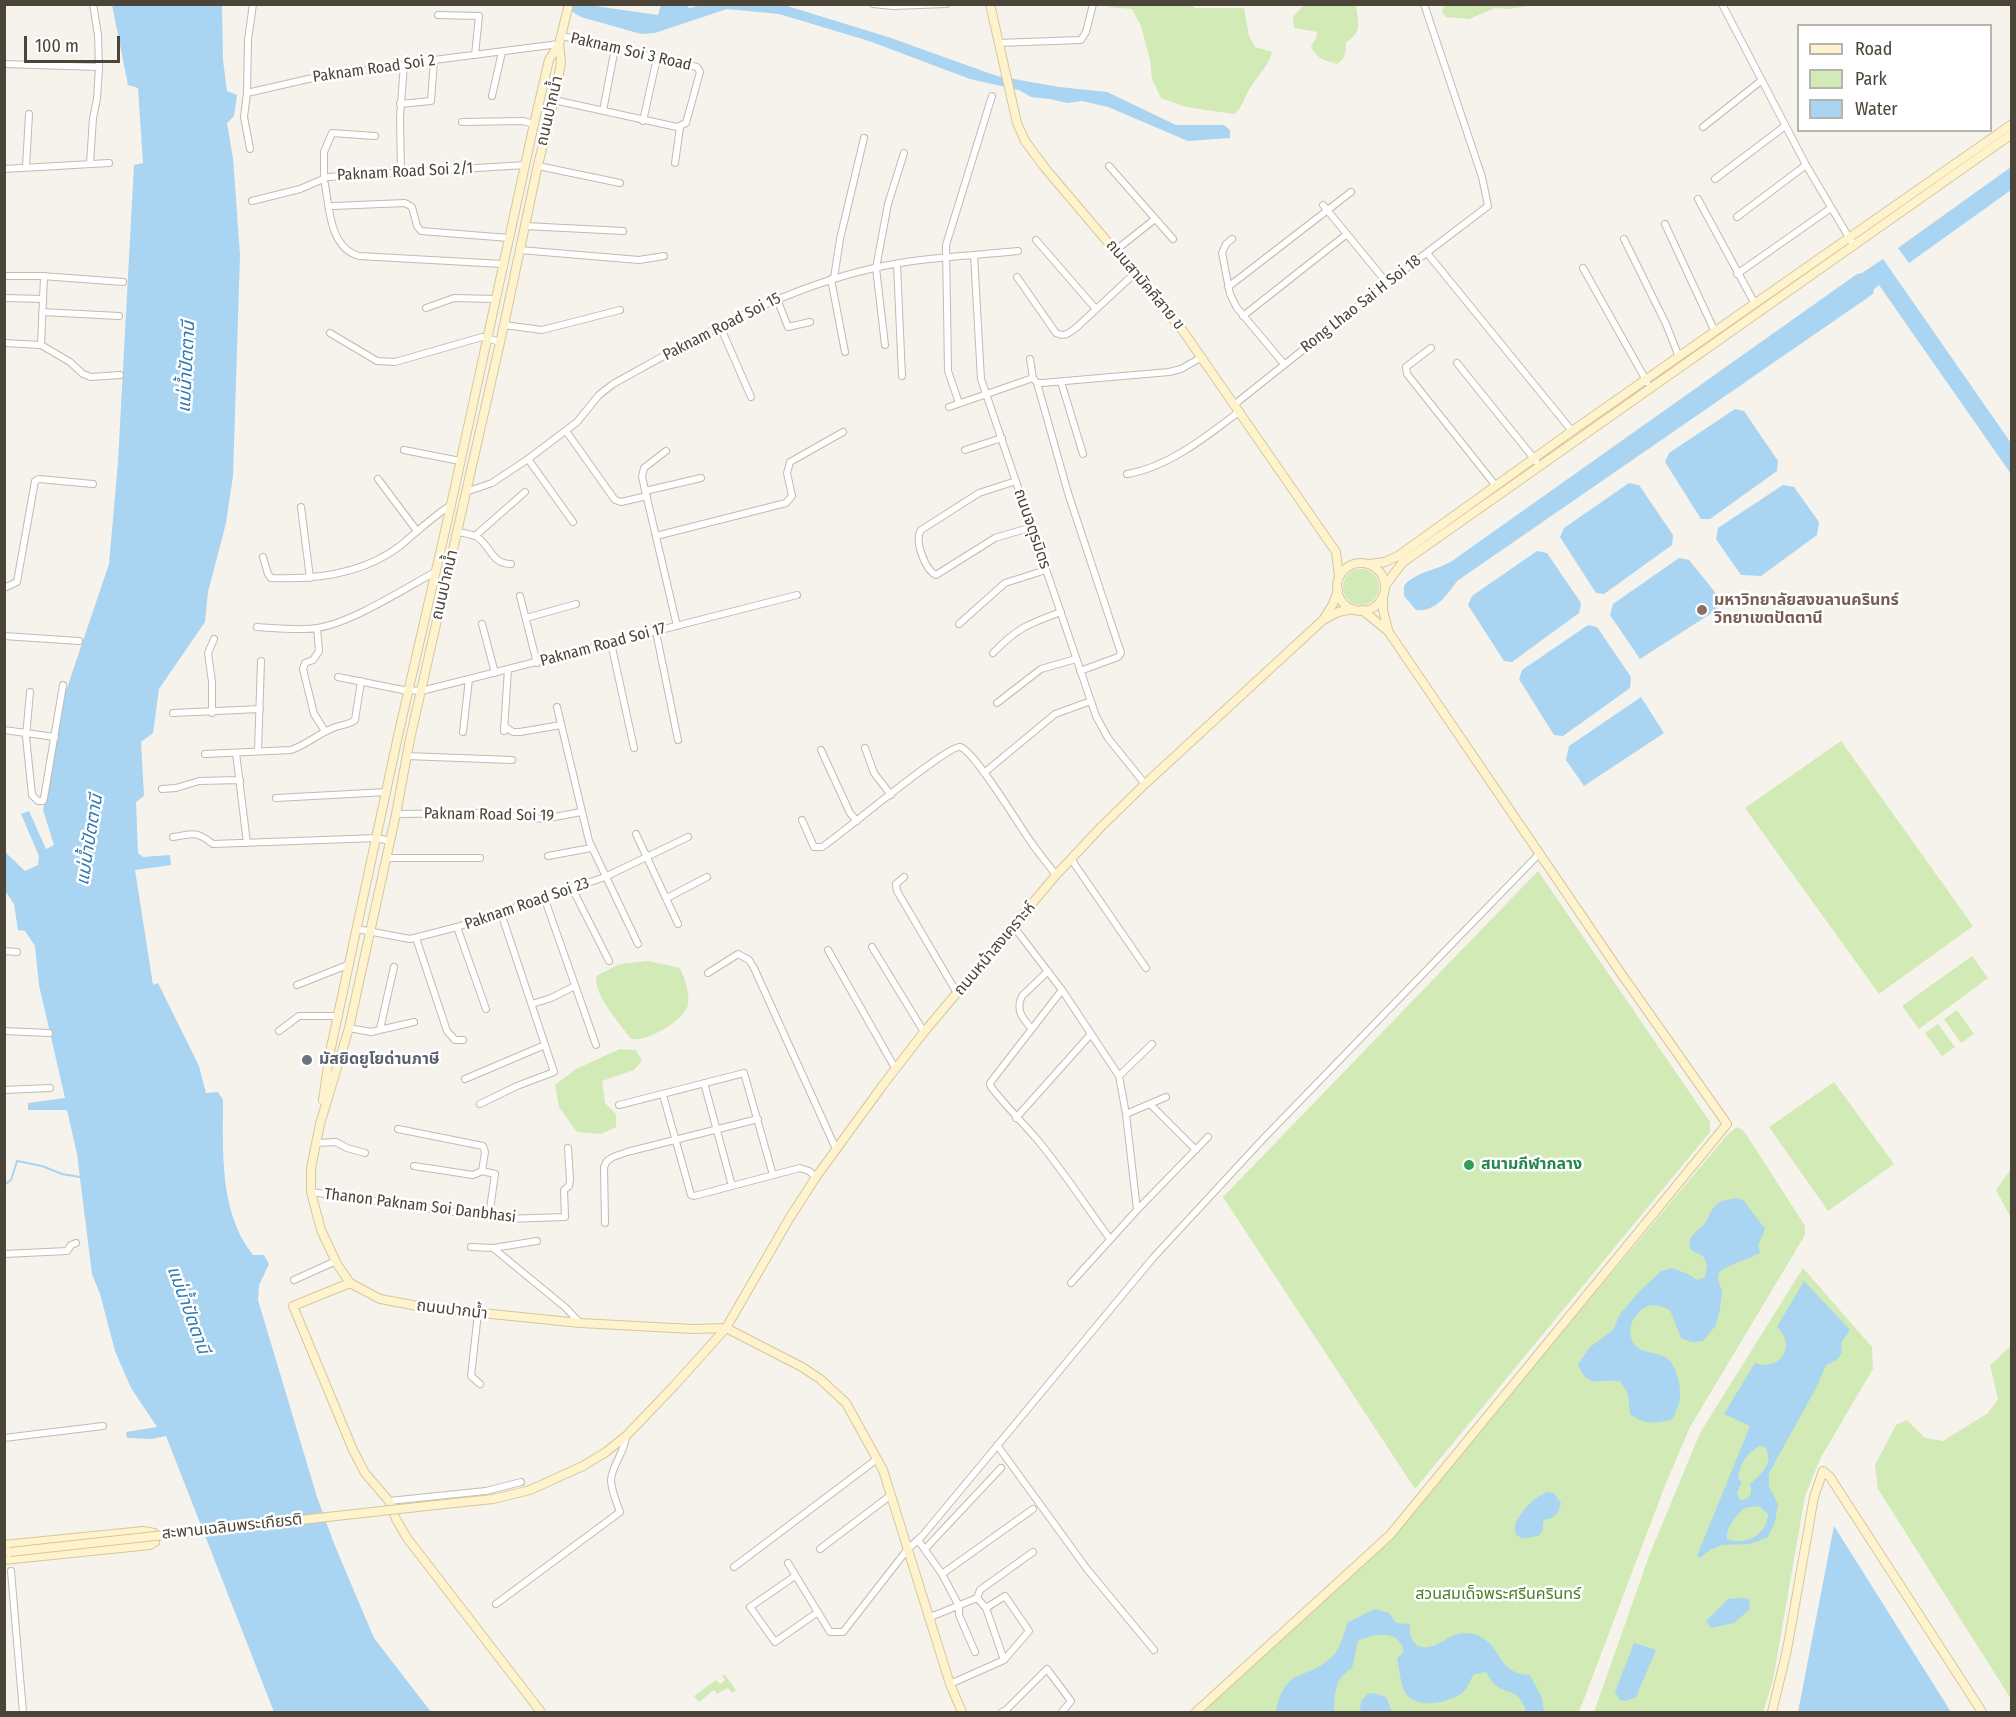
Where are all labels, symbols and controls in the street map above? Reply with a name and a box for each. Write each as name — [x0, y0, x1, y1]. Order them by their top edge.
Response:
scale bar — [27, 24, 123, 62]
legend — [1797, 24, 1992, 132]
street label: Paknam Soi 3 Road — [569, 29, 693, 75]
text: 100 m — [35, 35, 79, 57]
text: Road — [1855, 38, 1892, 60]
street label: Paknam Road Soi 2 — [312, 51, 436, 87]
text: Park — [1855, 68, 1887, 90]
street label: ถนนปากน้ำ — [533, 74, 567, 148]
text: Water — [1855, 98, 1898, 120]
street label: Paknam Road Soi 2/1 — [337, 159, 473, 185]
street label: ถนนสามัคคีสาย ข — [1102, 236, 1188, 334]
street label: Rong Lhao Sai H Soi 18 — [1297, 251, 1425, 357]
street label: Paknam Road Soi 15 — [660, 289, 784, 365]
water label: แม่น้ำปัตตานี — [174, 321, 200, 413]
street label: ถนนจตุรมิตร — [1009, 486, 1055, 572]
street label: ถนนปากน้ำ — [428, 548, 462, 622]
place label: มหาวิทยาลัยสงขลานครินทร์ วิทยาเขตปัตตานี — [1714, 591, 1899, 629]
marker: มหาวิทยาลัยสงขลานครินทร์ วิทยาเขตปัตตานี — [1695, 603, 1709, 617]
street label: Paknam Road Soi 17 — [538, 619, 668, 671]
water label: แม่น้ำปัตตานี — [72, 793, 108, 887]
street label: Paknam Road Soi 19 — [424, 804, 554, 826]
street label: Paknam Road Soi 23 — [462, 874, 592, 934]
street label: ถนนหน้าสงเคราะห์ — [950, 898, 1040, 1000]
place label: มัสยิดยูโยด่านภาษี — [319, 1050, 440, 1070]
marker: มัสยิดยูโยด่านภาษี — [300, 1053, 314, 1067]
place label: สนามกีฬากลาง — [1481, 1155, 1582, 1175]
marker: สนามกีฬากลาง — [1462, 1158, 1476, 1172]
street label: Thanon Paknam Soi Danbhasi — [323, 1185, 517, 1227]
water label: แม่น้ำปัตตานี — [162, 1263, 214, 1357]
street label: ถนนปากน้ำ — [415, 1296, 489, 1324]
street label: สะพานเฉลิมพระเกียรติ — [161, 1510, 303, 1544]
park label: สวนสมเด็จพระศรีนครินทร์ — [1415, 1585, 1581, 1605]

